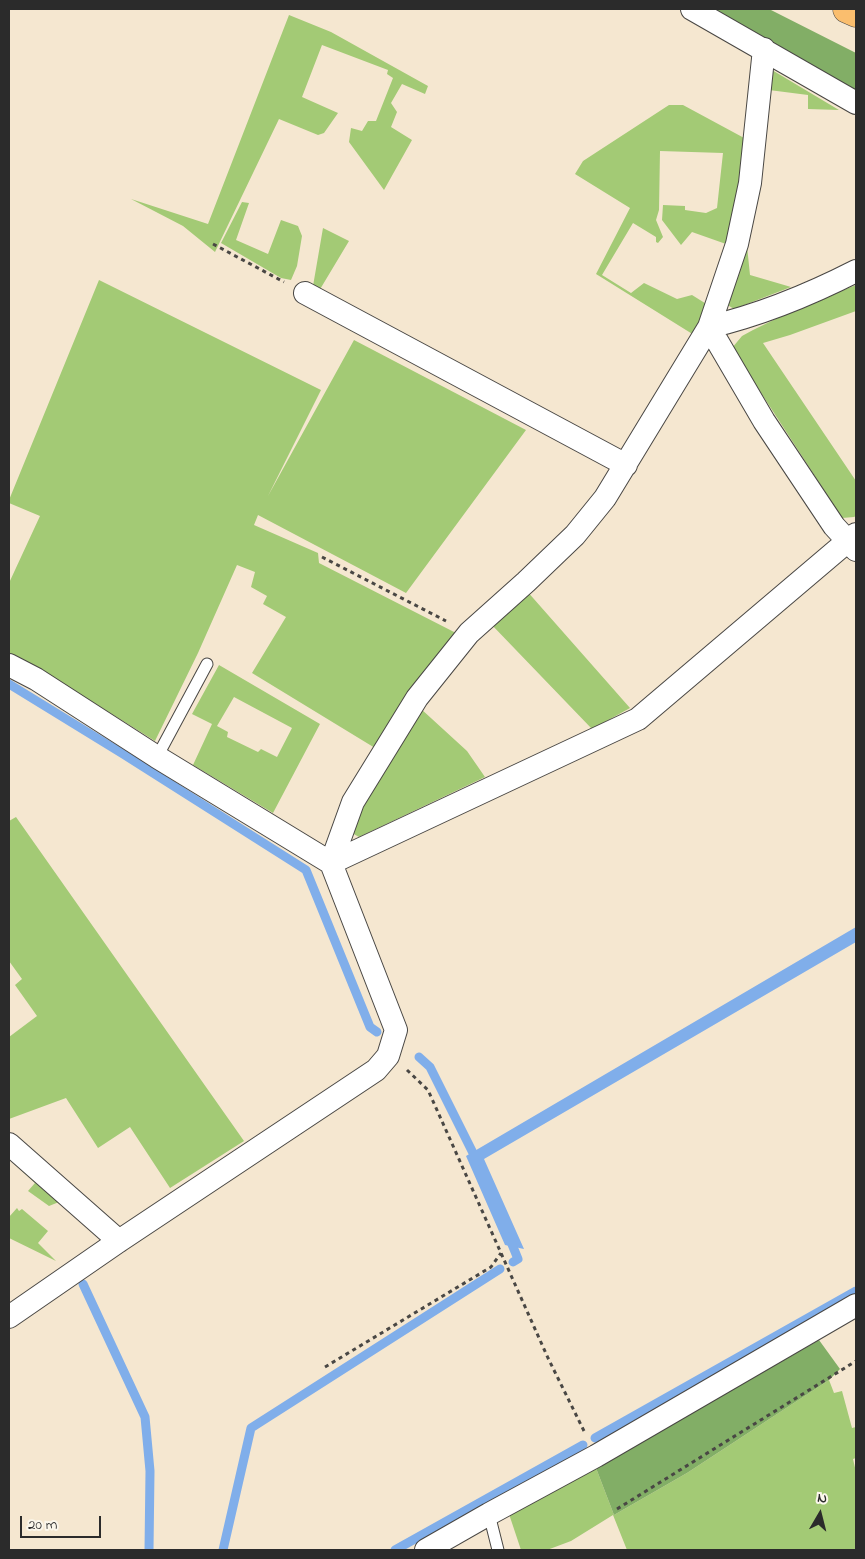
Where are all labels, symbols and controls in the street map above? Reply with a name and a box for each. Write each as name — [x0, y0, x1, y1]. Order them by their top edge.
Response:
text: N — [816, 1488, 828, 1510]
north arrow — [795, 1489, 845, 1539]
scale bar — [22, 1506, 104, 1538]
text: 20 m — [28, 1514, 57, 1536]

